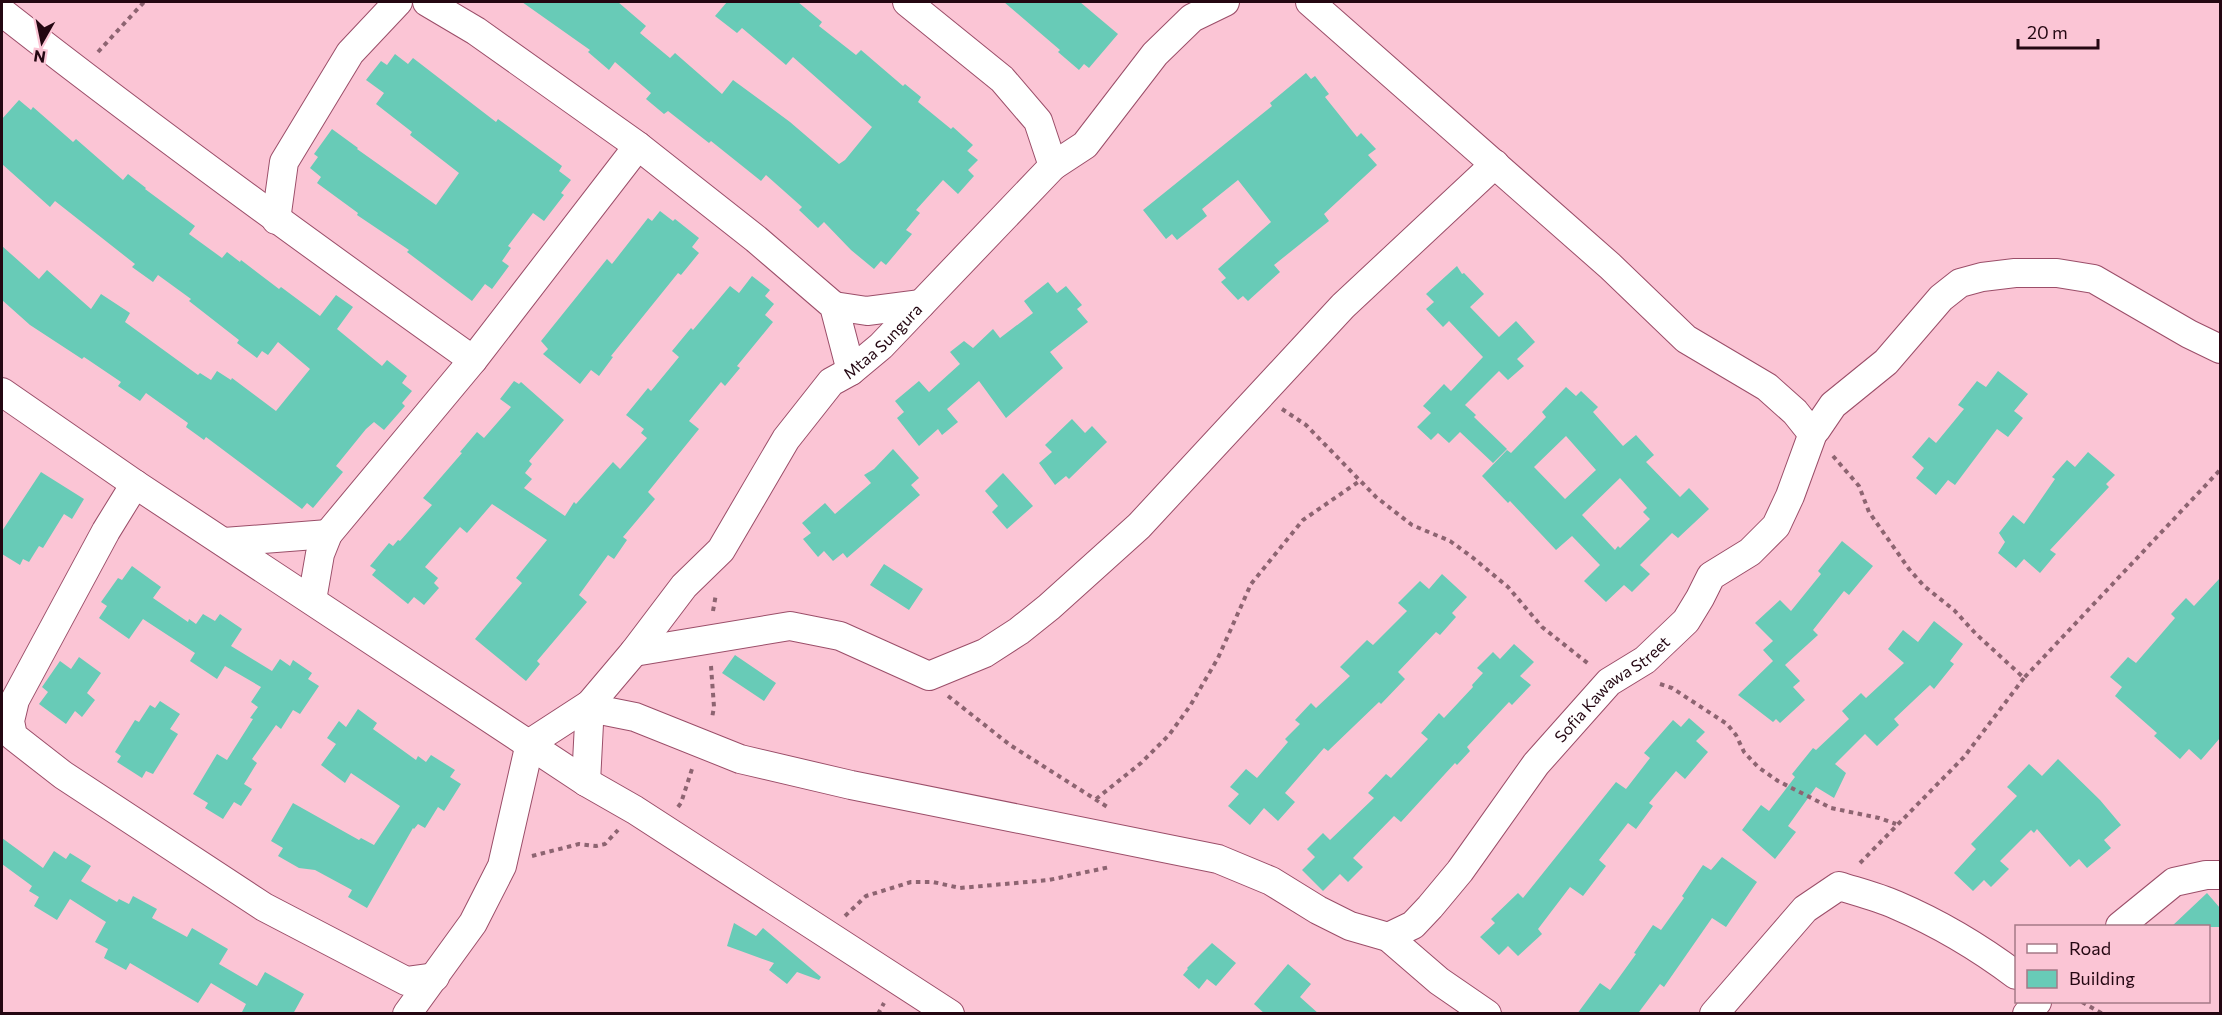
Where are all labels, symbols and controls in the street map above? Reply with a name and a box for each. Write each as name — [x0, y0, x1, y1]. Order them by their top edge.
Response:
north arrow — [12, 12, 72, 72]
scale bar — [2018, 12, 2098, 50]
text: 20 m — [2027, 21, 2068, 43]
text: N — [32, 47, 47, 68]
street label: Mtaa Sungura — [839, 299, 925, 383]
street label: Sofia Kawawa Street — [1550, 632, 1674, 746]
legend — [2015, 925, 2210, 1003]
text: Road — [2069, 937, 2111, 959]
text: Building — [2069, 967, 2135, 989]

